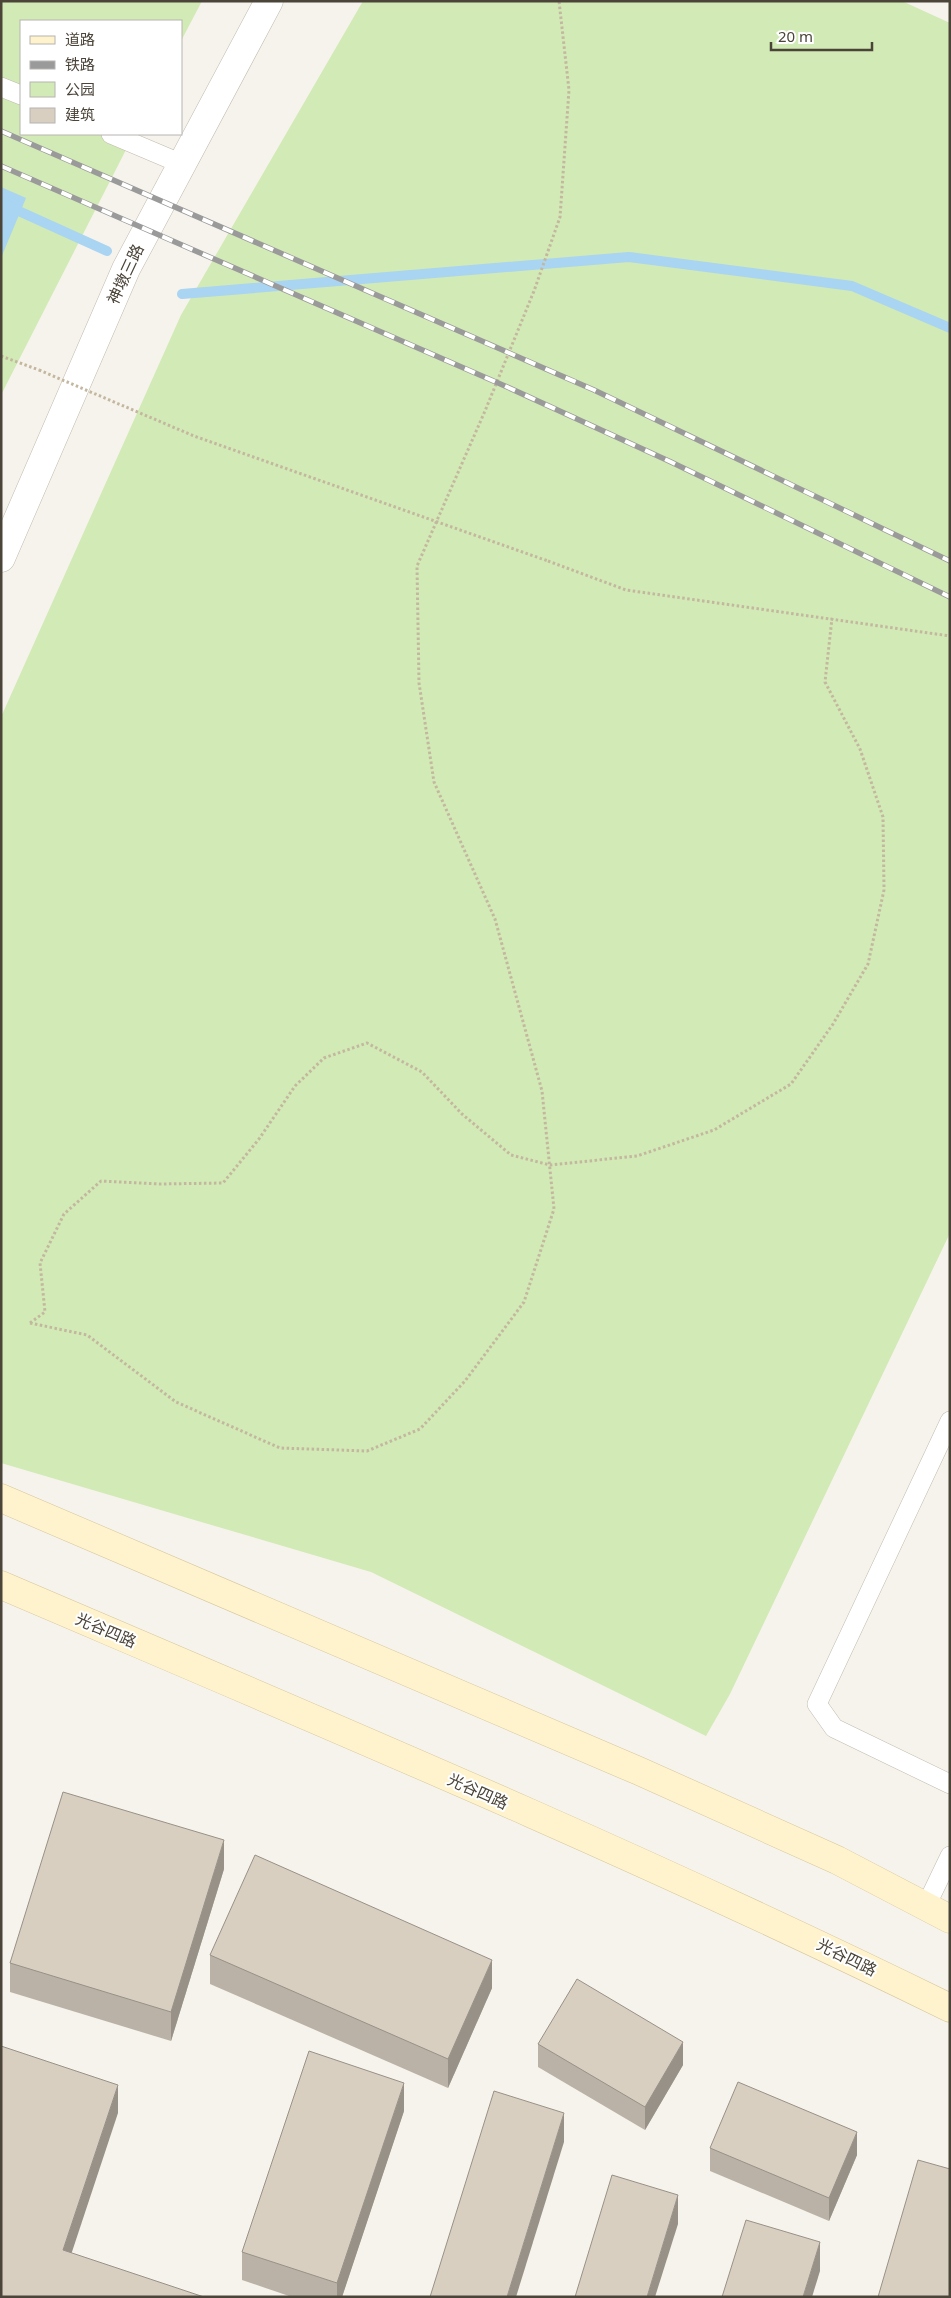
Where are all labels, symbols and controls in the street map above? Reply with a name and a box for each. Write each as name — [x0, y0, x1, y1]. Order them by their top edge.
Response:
legend — [20, 20, 182, 135]
scale bar — [771, 20, 872, 52]
text: 20 m — [778, 26, 813, 46]
text: 道路 — [65, 29, 95, 49]
text: 铁路 — [65, 54, 95, 74]
text: 公园 — [65, 79, 95, 99]
text: 建筑 — [65, 104, 95, 124]
street label: 神墩三路 — [102, 240, 148, 308]
street label: 光谷四路 — [72, 1607, 140, 1653]
street label: 光谷四路 — [444, 1768, 512, 1814]
street label: 光谷四路 — [813, 1933, 881, 1981]

